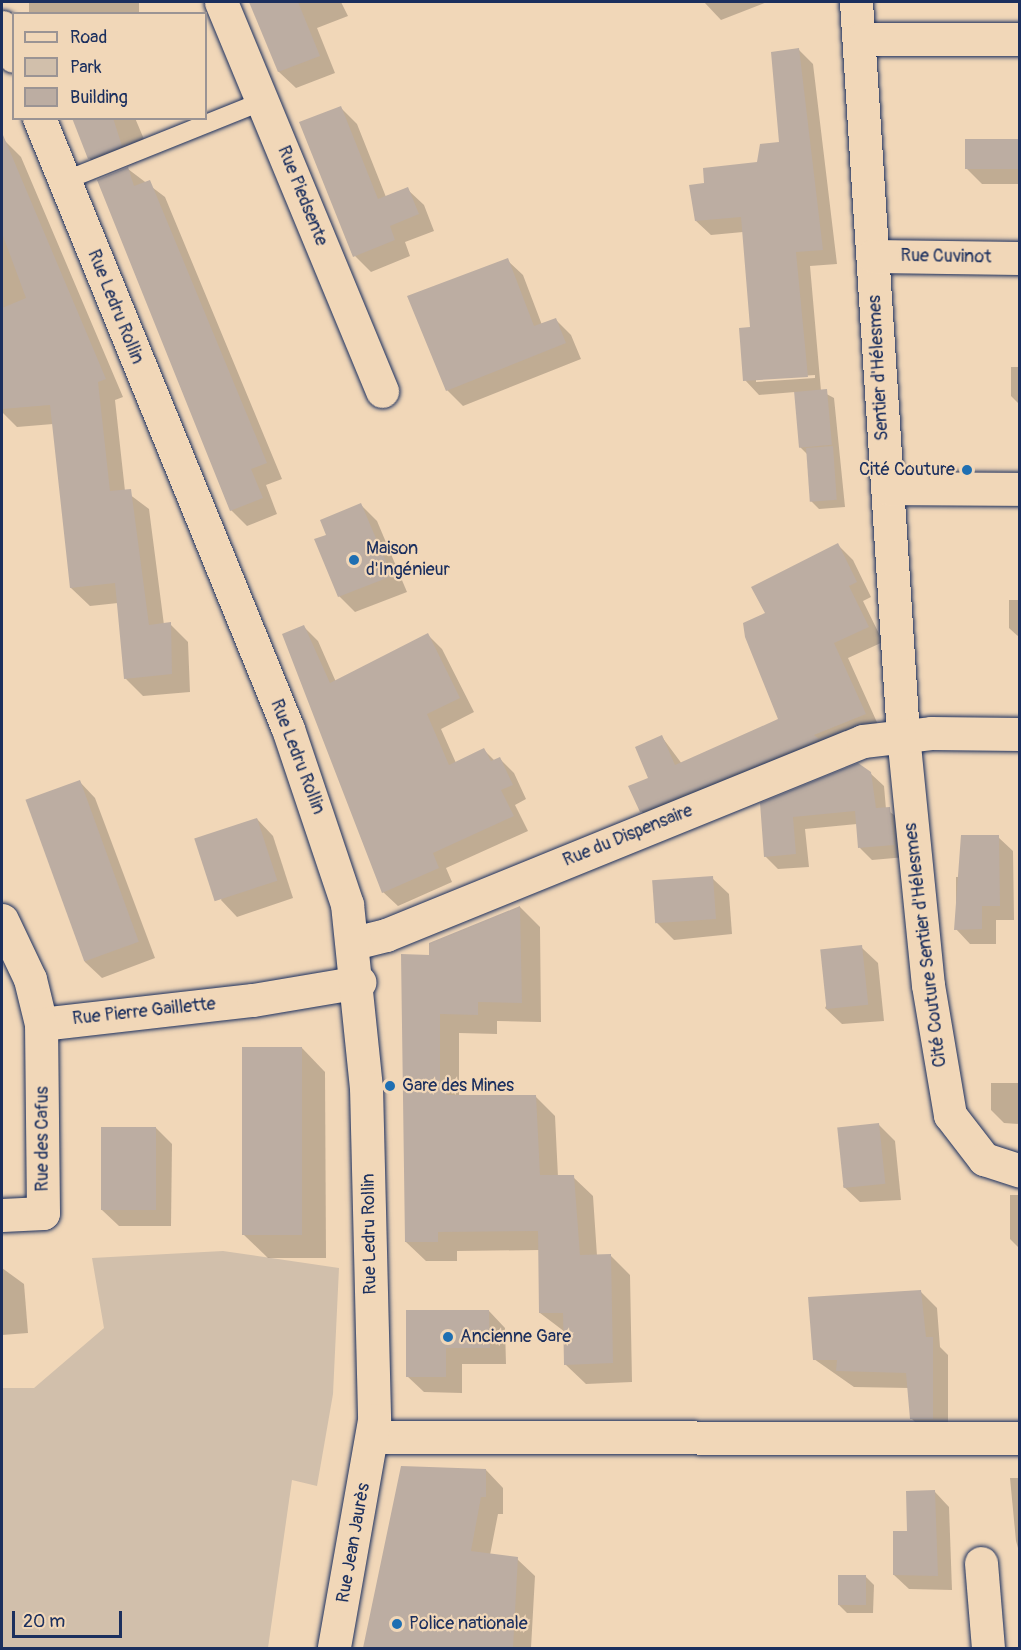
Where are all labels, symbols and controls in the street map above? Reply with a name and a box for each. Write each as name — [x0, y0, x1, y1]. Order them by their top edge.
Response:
legend — [12, 12, 207, 120]
text: Road — [70, 26, 107, 49]
text: Park — [70, 56, 102, 79]
text: Building — [70, 86, 128, 109]
street label: Rue Piedsente — [272, 143, 332, 249]
street label: Rue Cuvinot — [900, 245, 992, 269]
street label: Rue Ledru Rollin — [82, 247, 148, 367]
street label: Sentier d'Hélesmes — [864, 294, 894, 442]
place label: Cité Couture — [859, 459, 955, 481]
marker: Cité Couture — [960, 463, 974, 477]
place label: Maison d'Ingénieur — [366, 539, 450, 582]
marker: Maison d'Ingénieur — [347, 553, 361, 567]
street label: Rue Ledru Rollin — [265, 696, 329, 818]
street label: Rue du Dispensaire — [560, 800, 696, 872]
street label: Cité Couture Sentier d'Hélesmes — [900, 822, 952, 1068]
street label: Rue Pierre Gaillette — [71, 994, 217, 1030]
place label: Gare des Mines — [402, 1075, 514, 1097]
marker: Gare des Mines — [383, 1079, 397, 1093]
street label: Rue des Cafus — [32, 1086, 54, 1192]
street label: Rue Ledru Rollin — [358, 1173, 382, 1295]
place label: Ancienne Gare — [460, 1326, 571, 1348]
marker: Ancienne Gare — [441, 1330, 455, 1344]
street label: Rue Jean Jaurès — [333, 1481, 375, 1605]
scale bar — [15, 1599, 124, 1637]
text: 20 m — [23, 1610, 65, 1633]
place label: Police nationale — [409, 1613, 528, 1635]
marker: Police nationale — [390, 1617, 404, 1631]

